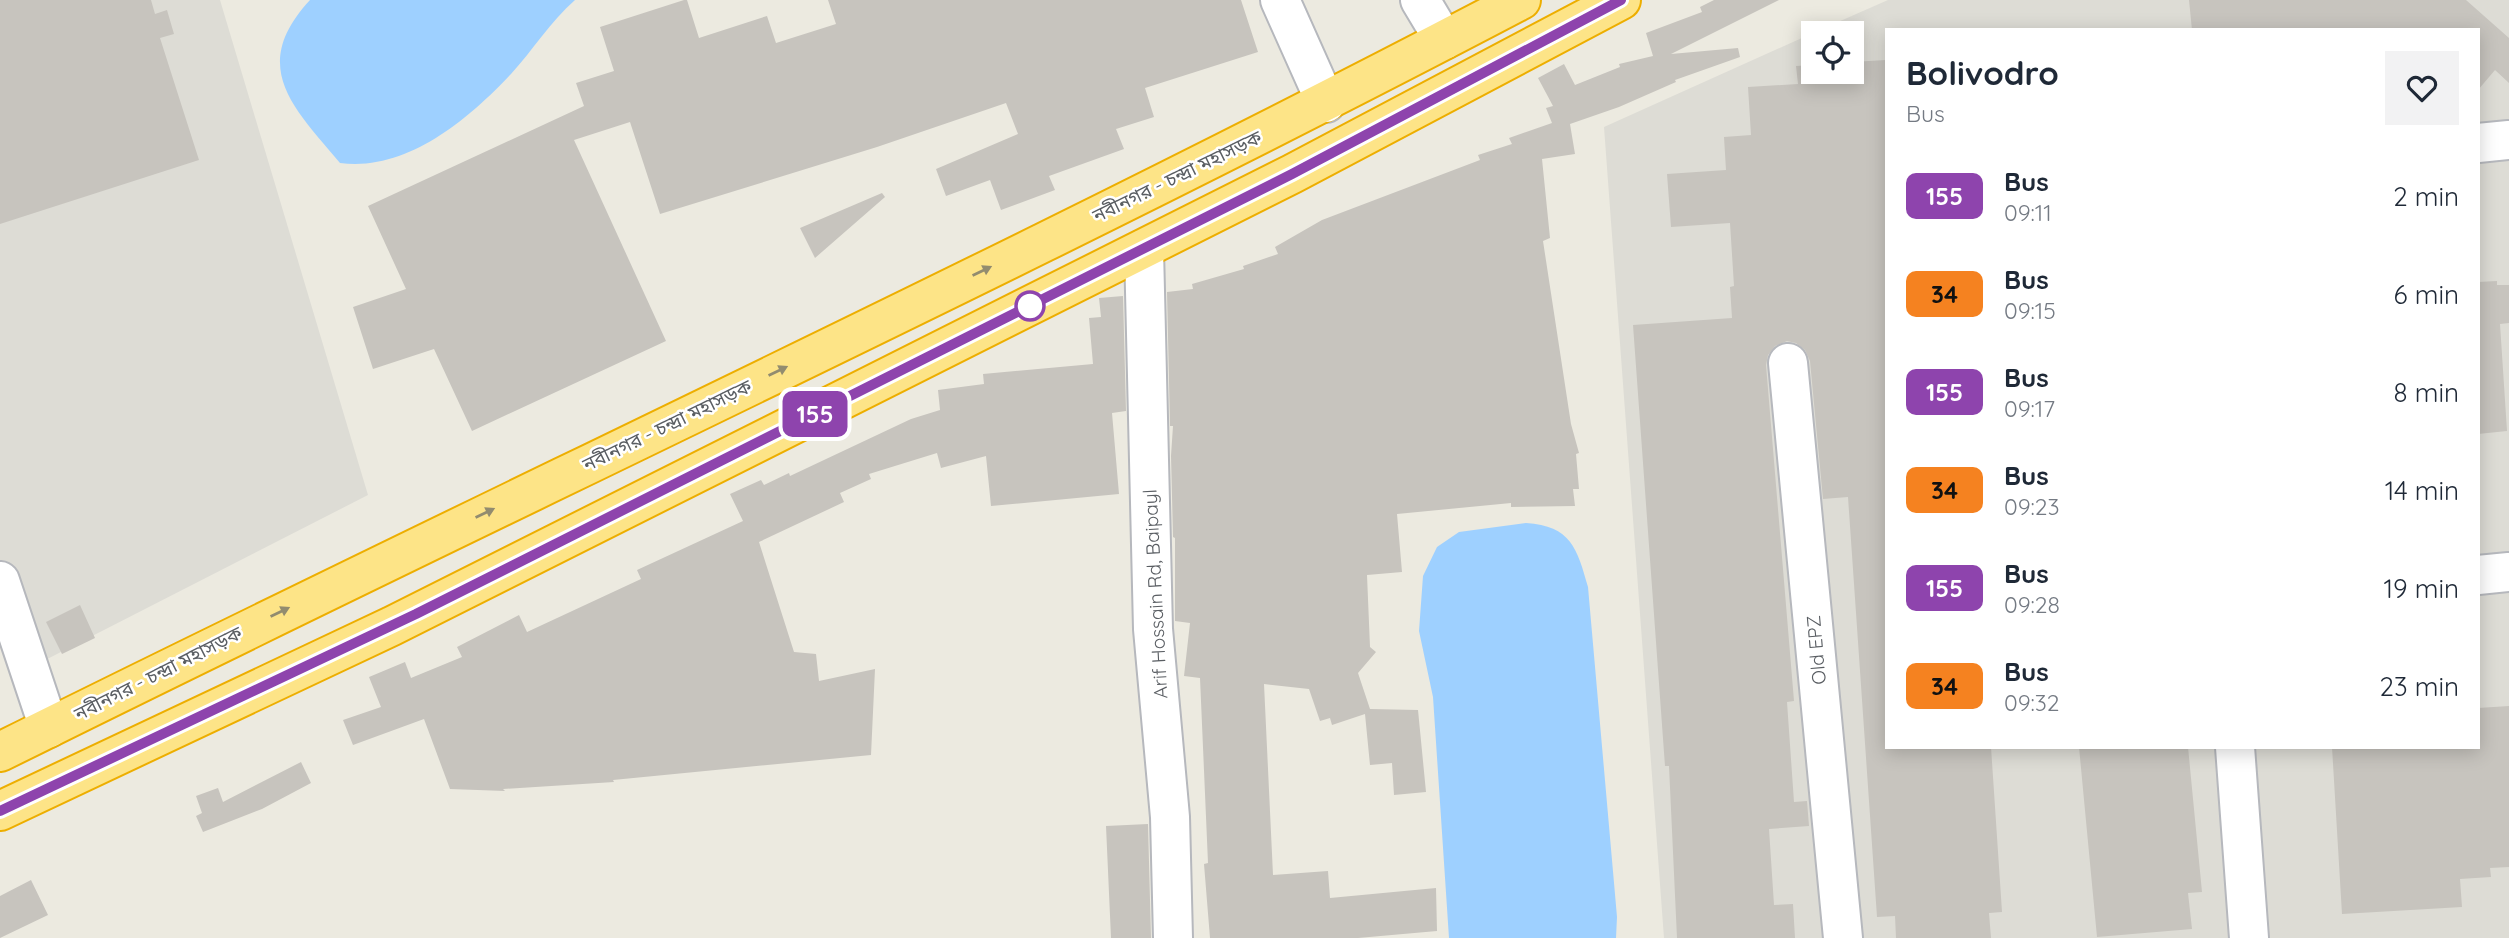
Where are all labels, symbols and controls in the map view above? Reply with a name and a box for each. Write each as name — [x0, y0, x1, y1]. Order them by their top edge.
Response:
map controls — [1801, 21, 1864, 84]
button: locate — [1801, 21, 1864, 84]
button: heart — [2385, 51, 2459, 125]
text: Bolivodro — [1906, 52, 2059, 93]
text: Bus — [1906, 99, 1945, 128]
street label: নবীনগর - চন্দ্রা মহাসড়ক — [1088, 124, 1266, 228]
text: Bus — [2004, 165, 2049, 198]
text: 2 min — [2393, 180, 2459, 213]
text: 155 — [1926, 181, 1963, 211]
text: 09:11 — [2004, 198, 2052, 227]
text: Bus — [2004, 263, 2049, 296]
one-way arrow — [972, 265, 992, 277]
text: 6 min — [2394, 278, 2459, 311]
text: 34 — [1931, 279, 1958, 309]
unlabelled marker — [1015, 291, 1045, 321]
text: 09:15 — [2004, 296, 2056, 325]
text: Bus — [2004, 361, 2049, 394]
one-way arrow — [768, 365, 788, 377]
street label: নবীনগর - চন্দ্রা মহাসড়ক — [578, 373, 756, 477]
text: 8 min — [2394, 376, 2459, 409]
text: 155 — [1926, 377, 1963, 407]
line badge: 155 — [775, 391, 855, 437]
text: 09:17 — [2004, 394, 2055, 423]
text: 155 — [797, 399, 833, 429]
text: Bus — [2004, 459, 2049, 492]
text: 14 min — [2385, 474, 2459, 507]
text: 34 — [1931, 475, 1958, 505]
street label: Arif Hossain Rd, Baipayl — [1138, 489, 1172, 699]
text: 09:23 — [2004, 492, 2060, 521]
one-way arrow — [475, 508, 495, 519]
text: Bus — [2004, 557, 2049, 590]
text: 19 min — [2383, 572, 2459, 605]
text: 155 — [1926, 573, 1963, 603]
text: 09:28 — [2004, 590, 2060, 619]
one-way arrow — [270, 607, 290, 618]
street label: Old EPZ — [1801, 614, 1831, 686]
street label: নবীনগর - চন্দ্রা মহাসড়ক — [69, 620, 246, 726]
text: Bus — [2004, 655, 2049, 688]
text: 23 min — [2380, 670, 2459, 703]
text: 34 — [1931, 671, 1958, 701]
text: 09:32 — [2004, 688, 2060, 717]

